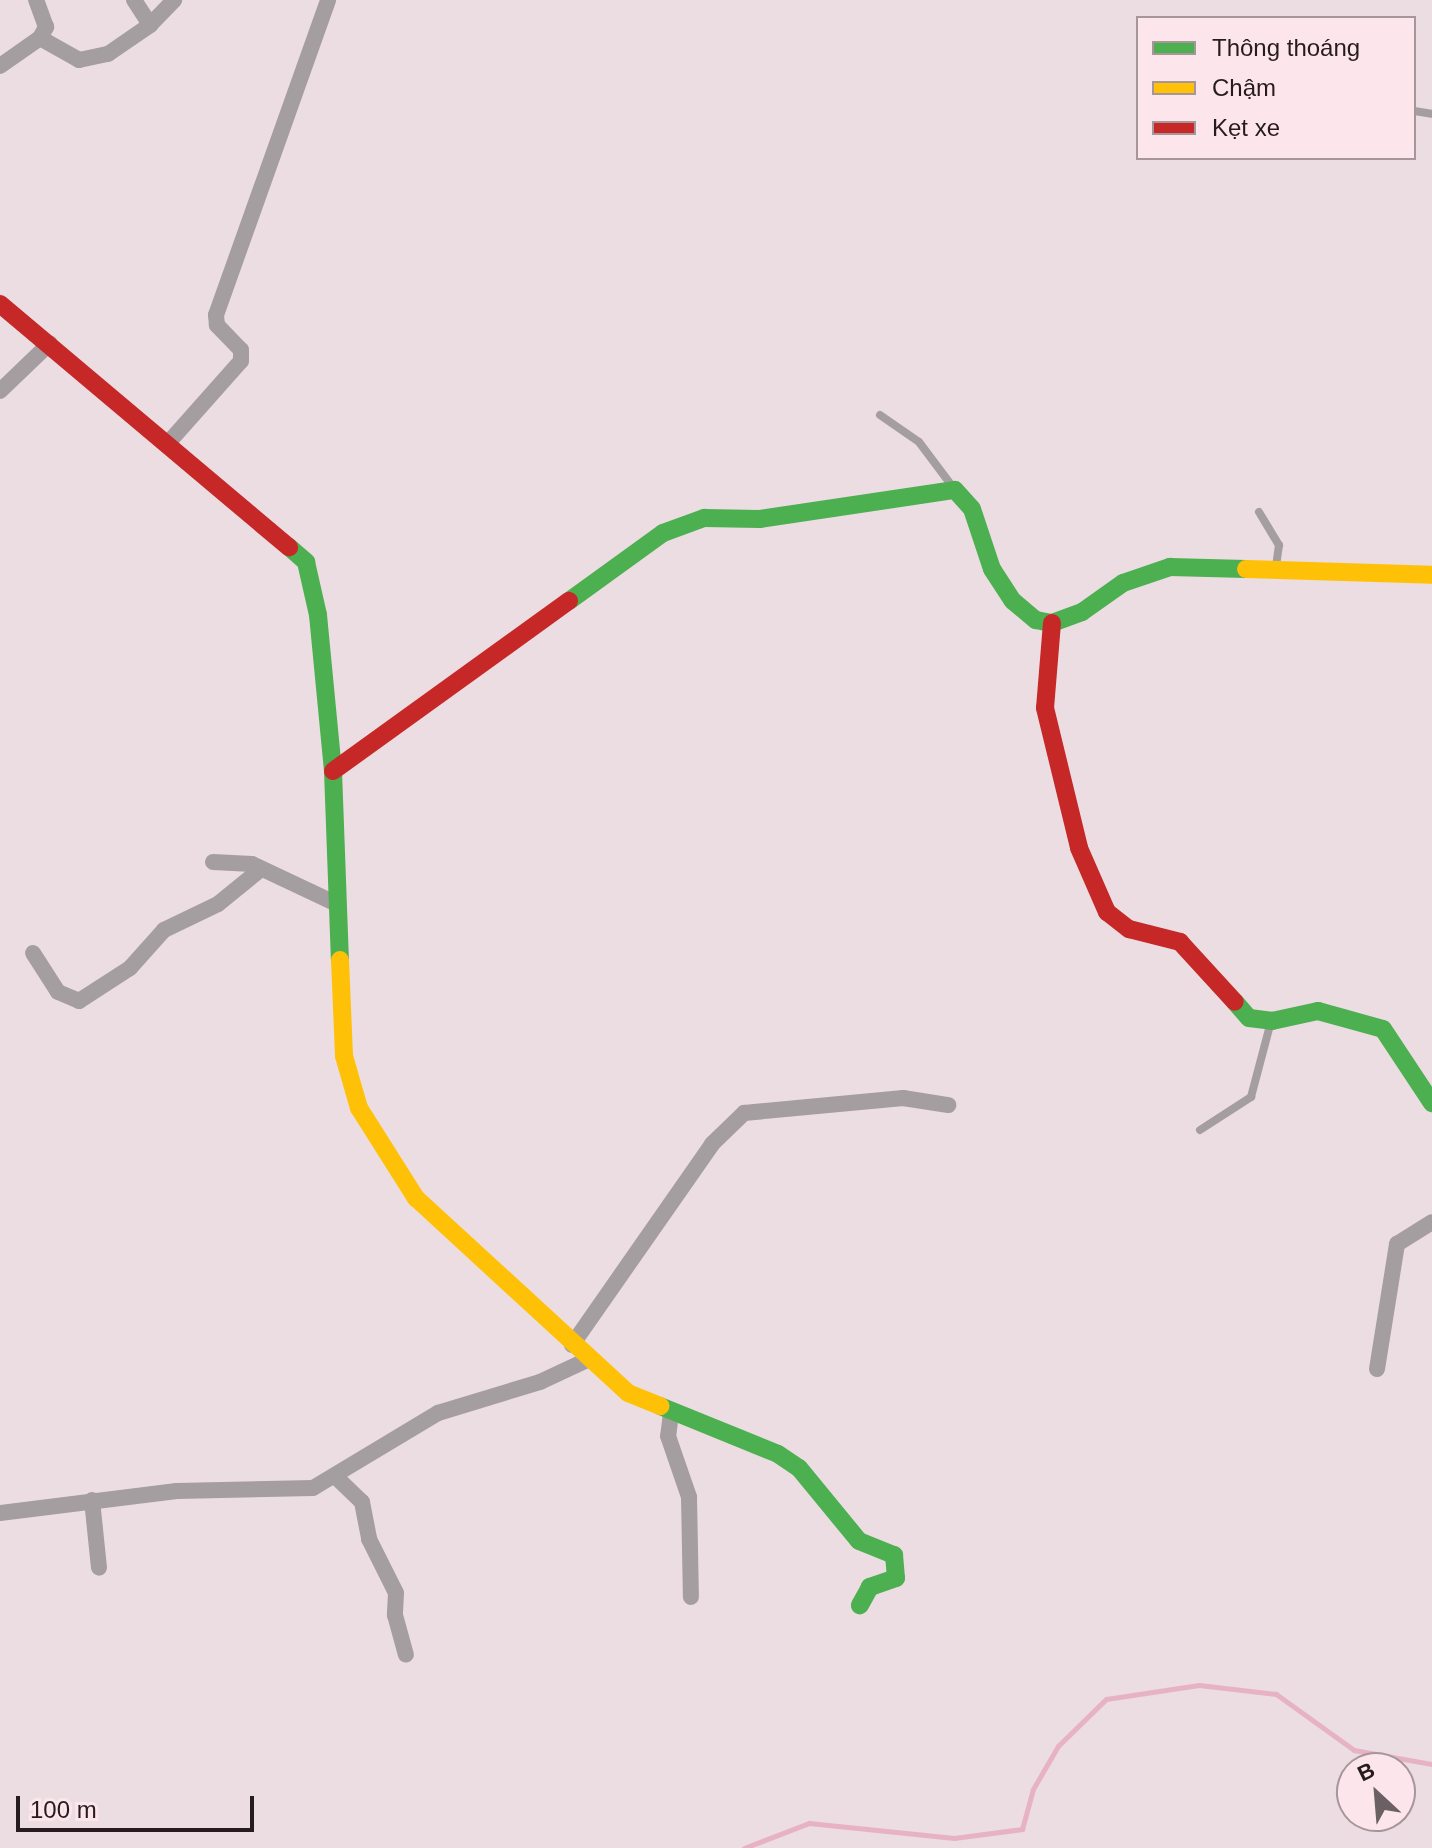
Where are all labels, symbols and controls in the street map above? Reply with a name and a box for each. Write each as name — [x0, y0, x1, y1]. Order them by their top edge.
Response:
legend — [1136, 16, 1416, 160]
text: Thông thoáng — [1212, 34, 1360, 61]
text: Chậm — [1212, 74, 1276, 101]
text: Kẹt xe — [1212, 114, 1280, 141]
north arrow — [1336, 1752, 1416, 1832]
text: B — [1354, 1757, 1379, 1786]
scale bar — [20, 1780, 258, 1830]
text: 100 m — [30, 1796, 97, 1823]

